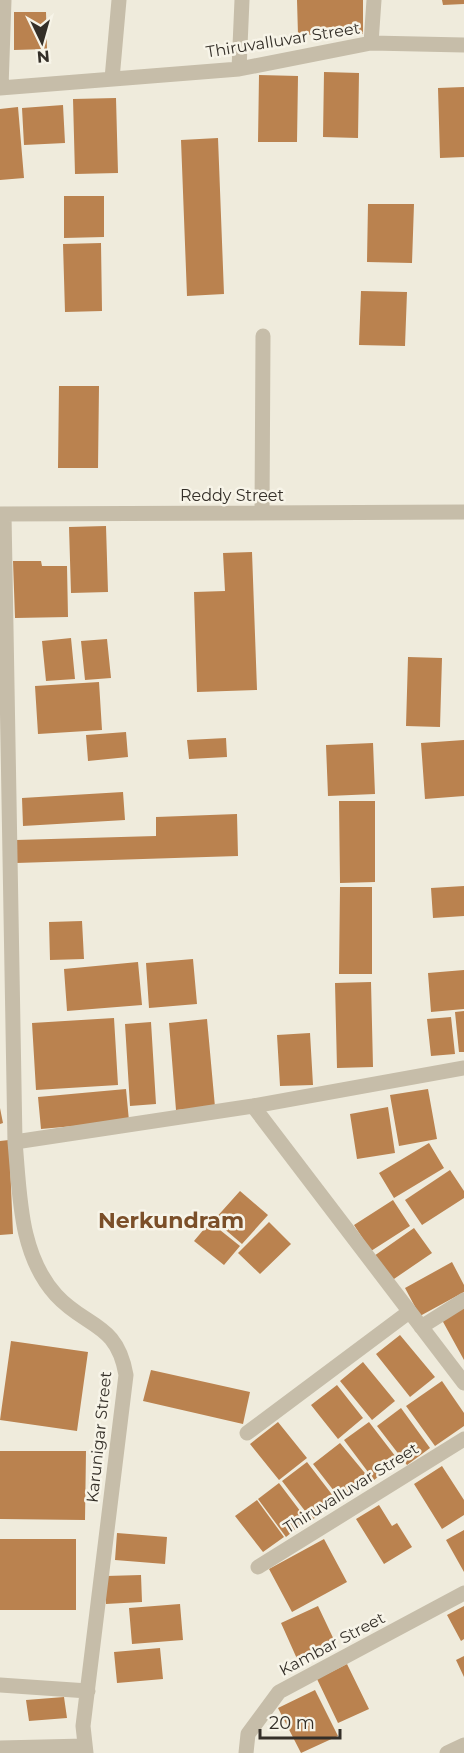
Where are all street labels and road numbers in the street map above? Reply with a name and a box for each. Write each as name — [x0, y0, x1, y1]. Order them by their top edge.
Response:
street label: Thiruvalluvar Street — [205, 18, 362, 62]
street label: Reddy Street — [180, 486, 285, 505]
street label: Karunigar Street — [83, 1370, 115, 1504]
street label: Thiruvalluvar Street — [280, 1439, 422, 1537]
street label: Kambar Street — [276, 1608, 388, 1680]

